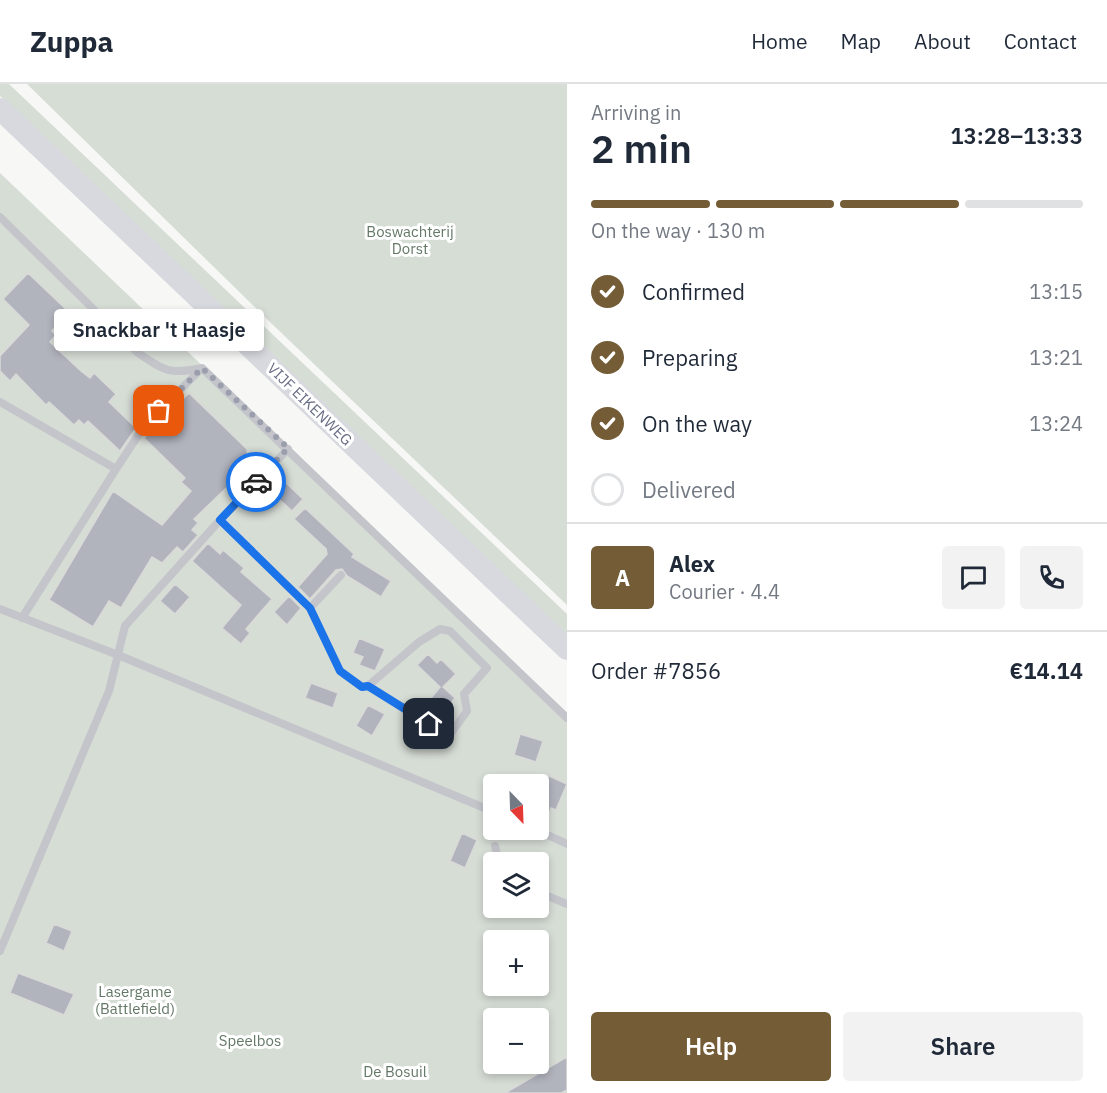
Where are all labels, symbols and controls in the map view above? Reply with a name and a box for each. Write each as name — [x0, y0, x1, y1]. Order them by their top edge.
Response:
text: Zuppa — [30, 23, 114, 60]
text: Home — [751, 27, 808, 55]
text: Map — [841, 27, 881, 55]
text: About — [914, 27, 971, 55]
text: Contact — [1004, 27, 1077, 55]
text: Arriving in — [591, 99, 681, 126]
text: 13:28–13:33 — [950, 121, 1083, 150]
text: 2 min — [591, 123, 692, 174]
text: On the way · 130 m — [591, 217, 765, 244]
park label: Boswachterij Dorst — [366, 222, 454, 258]
icon: check — [591, 275, 624, 308]
text: Confirmed — [642, 277, 745, 306]
text: 13:15 — [1029, 278, 1083, 305]
callout: Snackbar 't Haasje — [54, 309, 264, 351]
text: Snackbar 't Haasje — [72, 316, 246, 343]
icon: check — [591, 341, 624, 374]
text: Preparing — [642, 343, 737, 372]
text: 13:21 — [1029, 344, 1083, 371]
street label: VIJF EIKENWEG — [264, 359, 356, 449]
pin — [133, 385, 184, 436]
icon: bag — [142, 394, 175, 427]
icon: check — [591, 407, 624, 440]
text: On the way — [642, 409, 752, 438]
text: 13:24 — [1029, 410, 1083, 437]
courier — [226, 452, 286, 512]
icon: car — [240, 466, 273, 499]
text: Delivered — [642, 475, 736, 504]
button: chat — [942, 546, 1005, 609]
button: phone — [1020, 546, 1083, 609]
text: Alex — [669, 549, 715, 578]
text: A — [615, 563, 630, 592]
text: Courier · 4.4 — [669, 578, 780, 605]
text: Order #7856 — [591, 656, 721, 685]
text: €14.14 — [1010, 656, 1083, 685]
pin — [403, 698, 454, 749]
icon: home — [412, 707, 445, 740]
north arrow — [483, 774, 549, 840]
map controls — [483, 774, 549, 1074]
button: layers — [483, 852, 549, 918]
button: + — [483, 930, 549, 996]
park label: Lasergame (Battlefield) — [95, 982, 175, 1018]
button: − — [483, 1008, 549, 1074]
button: Help — [591, 1012, 831, 1081]
button: Share — [843, 1012, 1083, 1081]
park label: Speelbos — [219, 1031, 281, 1050]
park label: De Bosuil — [363, 1062, 427, 1081]

